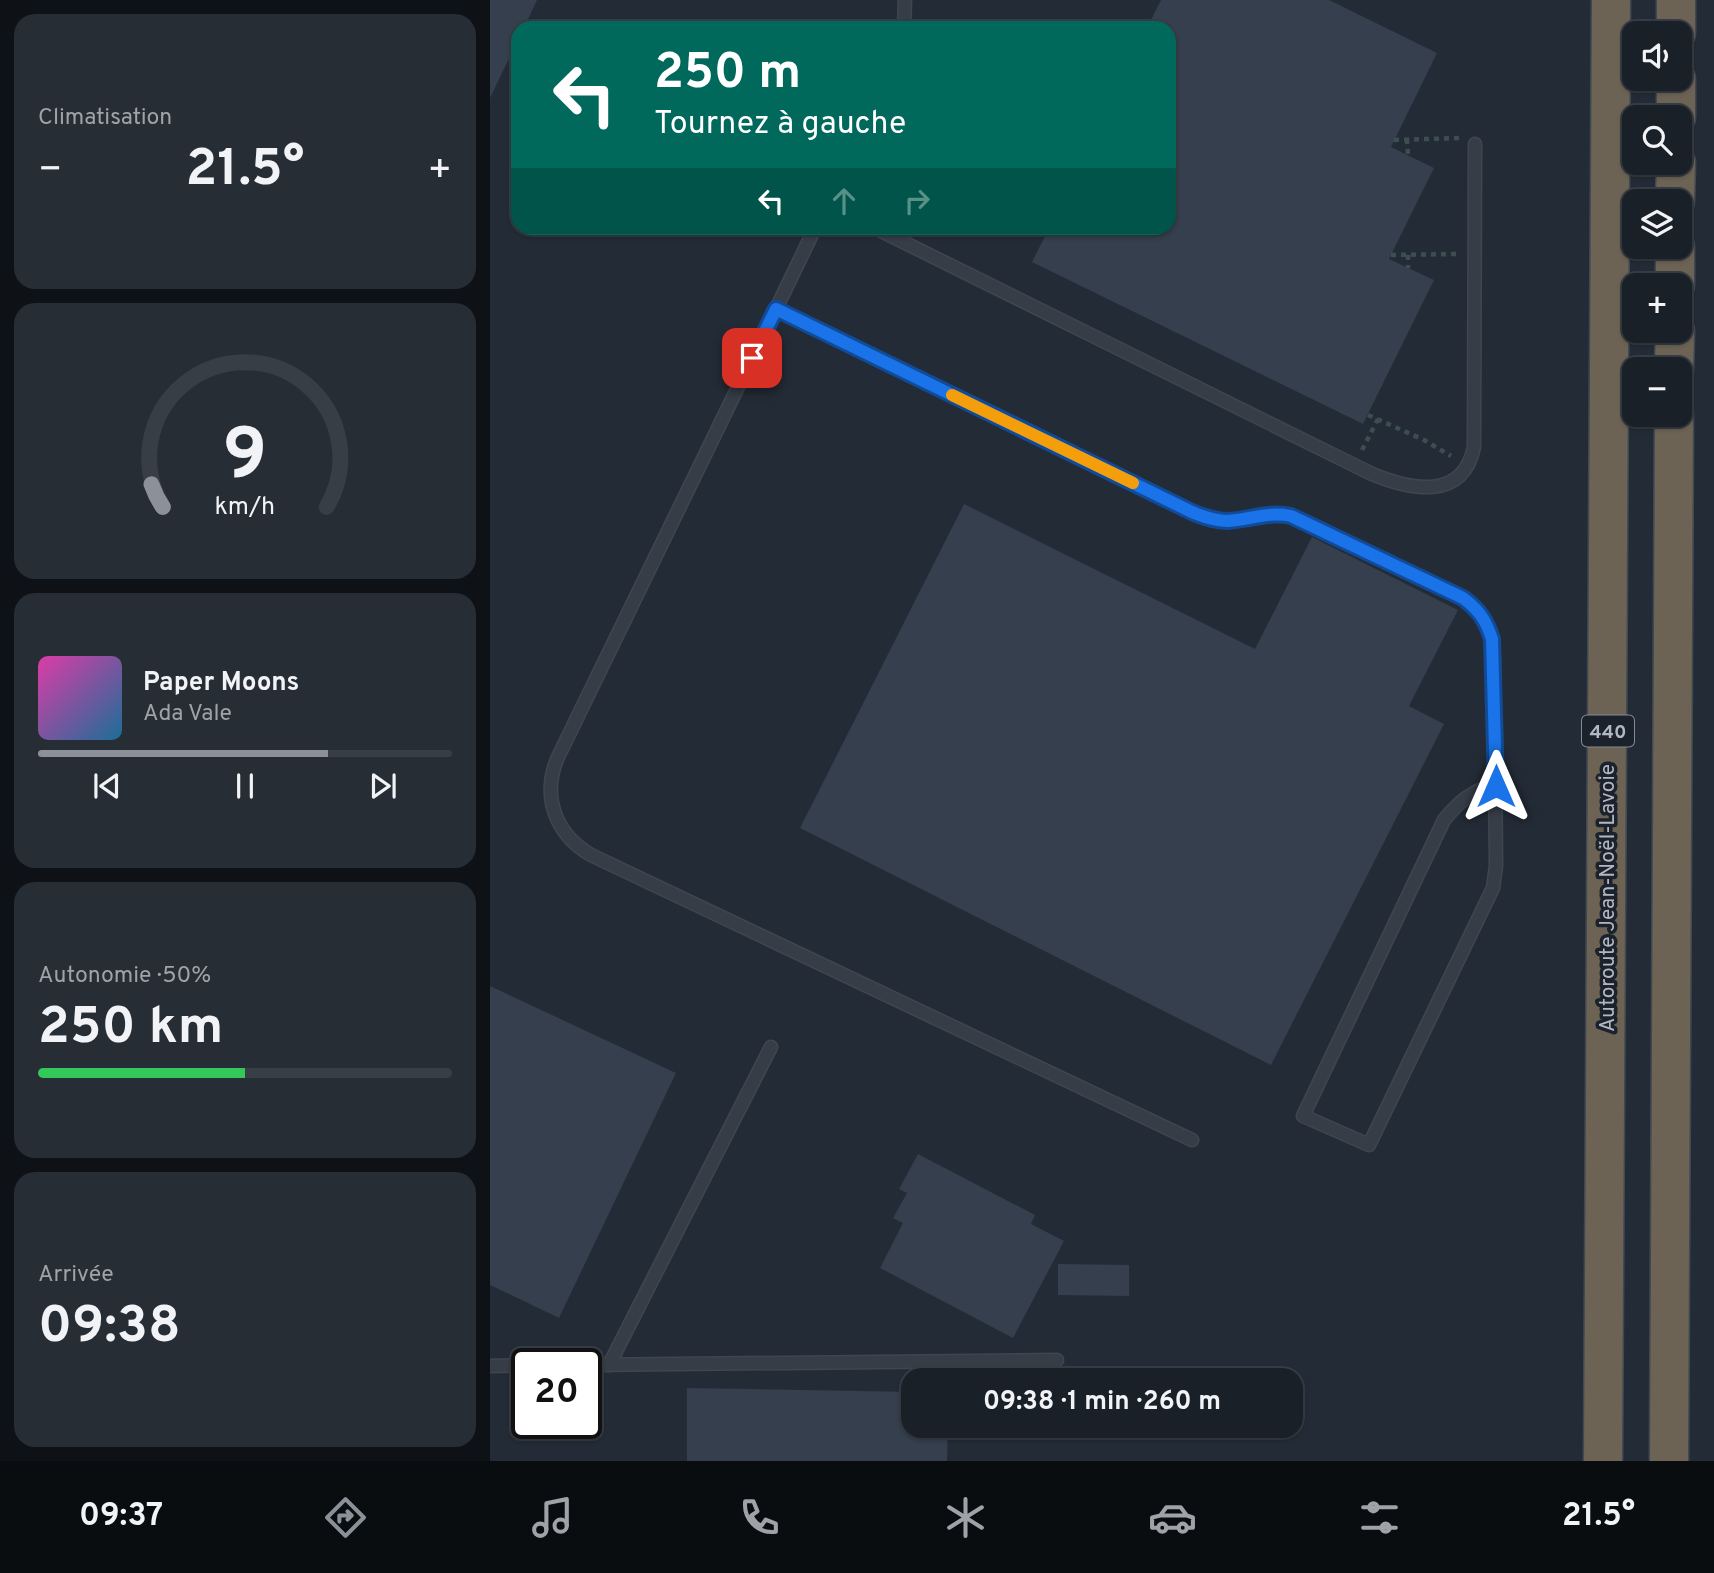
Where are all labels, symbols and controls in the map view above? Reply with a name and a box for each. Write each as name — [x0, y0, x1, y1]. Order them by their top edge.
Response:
map controls — [1622, 21, 1692, 427]
button: sound — [1622, 21, 1692, 91]
text: 250 m — [654, 44, 801, 106]
icon: left — [539, 49, 630, 140]
text: Climatisation — [38, 104, 172, 133]
text: Tournez à gauche — [654, 105, 906, 145]
button: search — [1622, 105, 1692, 175]
text: 21.5° — [186, 138, 304, 204]
text: − — [38, 147, 63, 196]
text: + — [427, 147, 452, 196]
icon: left — [752, 182, 790, 220]
icon: ahead — [825, 182, 863, 220]
icon: right — [898, 182, 936, 220]
button: layers — [1622, 189, 1692, 259]
button: + — [1622, 273, 1692, 343]
pin — [722, 328, 782, 388]
icon: arrive — [733, 339, 771, 377]
button: − — [1622, 357, 1692, 427]
text: 9 — [223, 414, 267, 506]
text: km/h — [215, 492, 275, 524]
text: Paper Moons — [143, 667, 299, 700]
text: Ada Vale — [143, 700, 232, 729]
road number: 440 — [1582, 716, 1634, 746]
position arrow — [1459, 749, 1533, 823]
street label: Autoroute Jean-Noël-Lavoie — [1595, 764, 1622, 1032]
icon: previous — [88, 767, 126, 805]
icon: pause — [226, 767, 264, 805]
icon: next — [364, 767, 402, 805]
text: Autonomie · 50% — [38, 962, 211, 991]
text: 250 km — [38, 996, 223, 1062]
text: Arrivée — [38, 1261, 114, 1290]
text: 09:38 — [38, 1295, 181, 1361]
speed limit sign: 20 — [511, 1348, 602, 1439]
text: 09:38 · 1 min · 260 m — [983, 1386, 1221, 1419]
icon: directions — [321, 1493, 370, 1542]
icon: music — [528, 1493, 577, 1542]
icon: phone — [735, 1493, 784, 1542]
icon: climate — [941, 1493, 990, 1542]
icon: car — [1148, 1493, 1197, 1542]
icon: filters — [1355, 1493, 1404, 1542]
text: 09:37 — [79, 1497, 163, 1537]
text: 21.5° — [1562, 1497, 1635, 1537]

